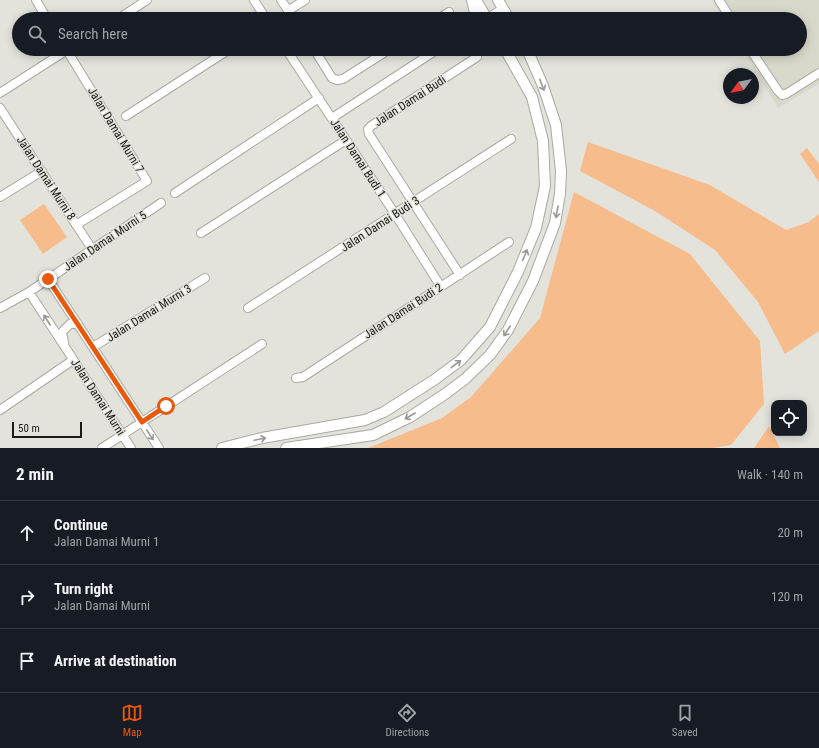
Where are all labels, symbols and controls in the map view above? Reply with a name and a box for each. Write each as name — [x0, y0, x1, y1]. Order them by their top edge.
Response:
search box — [12, 12, 807, 56]
icon: search — [26, 23, 48, 45]
text: Search here — [58, 25, 128, 43]
north arrow — [723, 68, 759, 104]
street label: Jalan Damai Budi — [372, 73, 448, 129]
one-way arrow — [539, 78, 547, 90]
street label: Jalan Damai Murni 7 — [85, 85, 147, 175]
street label: Jalan Damai Budi 1 — [327, 116, 389, 200]
street label: Jalan Damai Murni 8 — [14, 133, 78, 223]
street label: Jalan Damai Budi 3 — [338, 193, 422, 255]
one-way arrow — [553, 205, 561, 218]
street label: Jalan Damai Murni 5 — [61, 208, 149, 274]
one-way arrow — [521, 250, 529, 262]
route end — [39, 270, 57, 288]
street label: Jalan Damai Budi 2 — [361, 280, 445, 342]
street label: Jalan Damai Murni 3 — [104, 281, 194, 345]
one-way arrow — [43, 314, 51, 326]
one-way arrow — [502, 325, 510, 337]
street label: Jalan Damai Murni — [68, 356, 128, 438]
one-way arrow — [450, 360, 461, 368]
route start — [157, 397, 175, 415]
map controls — [771, 400, 807, 436]
button: locate — [771, 400, 807, 436]
one-way arrow — [405, 413, 417, 421]
scale bar — [12, 420, 82, 439]
text: 50 m — [18, 422, 40, 435]
one-way arrow — [146, 429, 154, 440]
one-way arrow — [253, 435, 266, 443]
text: 2 min — [16, 464, 54, 484]
text: Walk · 140 m — [737, 467, 803, 482]
text: Continue — [54, 516, 108, 534]
icon: ahead — [16, 522, 38, 544]
text: 20 m — [777, 525, 803, 540]
text: Jalan Damai Murni 1 — [54, 534, 159, 549]
text: Turn right — [54, 580, 113, 598]
icon: right — [16, 586, 38, 608]
text: 120 m — [771, 589, 803, 604]
text: Jalan Damai Murni — [54, 598, 150, 613]
icon: arrive — [16, 650, 38, 672]
text: Arrive at destination — [54, 652, 177, 670]
tab: Map — [121, 702, 143, 739]
tab: Directions — [385, 702, 429, 739]
tab: Saved — [672, 702, 698, 739]

